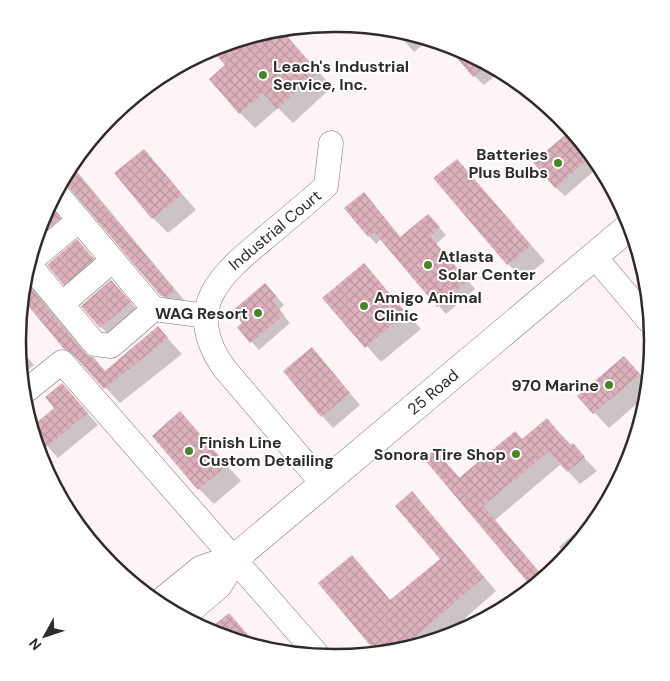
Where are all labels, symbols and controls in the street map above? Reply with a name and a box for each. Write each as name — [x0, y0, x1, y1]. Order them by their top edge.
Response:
place label: Leach's Industrial Service, Inc. — [273, 56, 409, 95]
marker: Leach's Industrial Service, Inc. — [257, 69, 269, 81]
place label: Batteries Plus Bulbs — [468, 144, 548, 183]
marker: Batteries Plus Bulbs — [552, 157, 564, 169]
street label: Industrial Court — [224, 185, 326, 275]
place label: Atlasta Solar Center — [438, 246, 536, 285]
marker: Atlasta Solar Center — [422, 259, 434, 271]
place label: Amigo Animal Clinic — [374, 287, 482, 326]
marker: Amigo Animal Clinic — [358, 300, 370, 312]
place label: WAG Resort — [155, 303, 248, 324]
marker: WAG Resort — [252, 307, 264, 319]
street label: 25 Road — [403, 365, 463, 419]
place label: 970 Marine — [512, 375, 599, 396]
marker: 970 Marine — [603, 379, 615, 391]
place label: Finish Line Custom Detailing — [199, 432, 334, 471]
place label: Sonora Tire Shop — [374, 444, 506, 465]
marker: Finish Line Custom Detailing — [183, 445, 195, 457]
marker: Sonora Tire Shop — [510, 448, 522, 460]
north arrow — [20, 611, 70, 661]
text: N — [25, 635, 45, 654]

